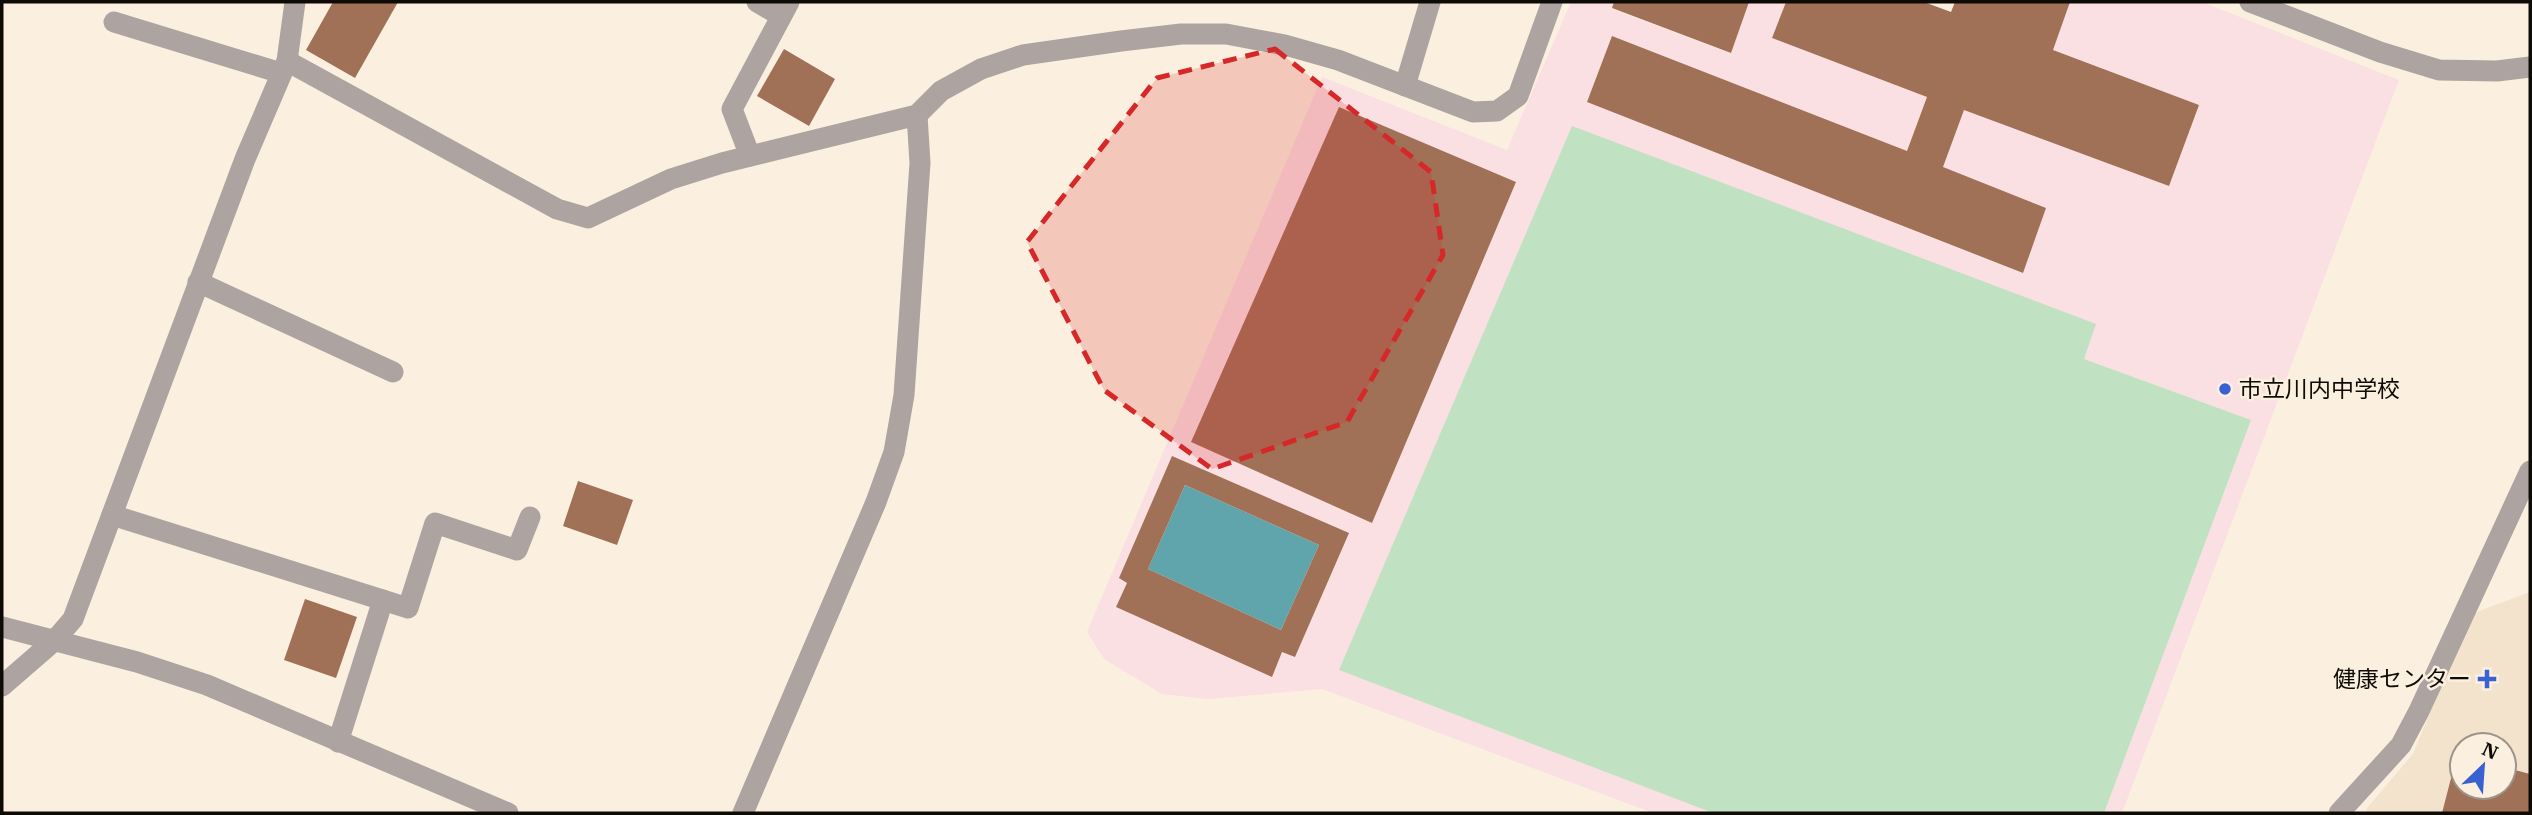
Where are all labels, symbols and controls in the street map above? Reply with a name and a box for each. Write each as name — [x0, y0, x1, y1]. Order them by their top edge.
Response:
place label: 市立川内中学校 — [2239, 373, 2400, 403]
marker: 市立川内中学校 — [2217, 381, 2233, 397]
place label: 健康センター — [2333, 663, 2471, 693]
marker: 健康センター — [2477, 669, 2497, 689]
north arrow — [2448, 731, 2518, 801]
text: N — [2478, 737, 2502, 765]

